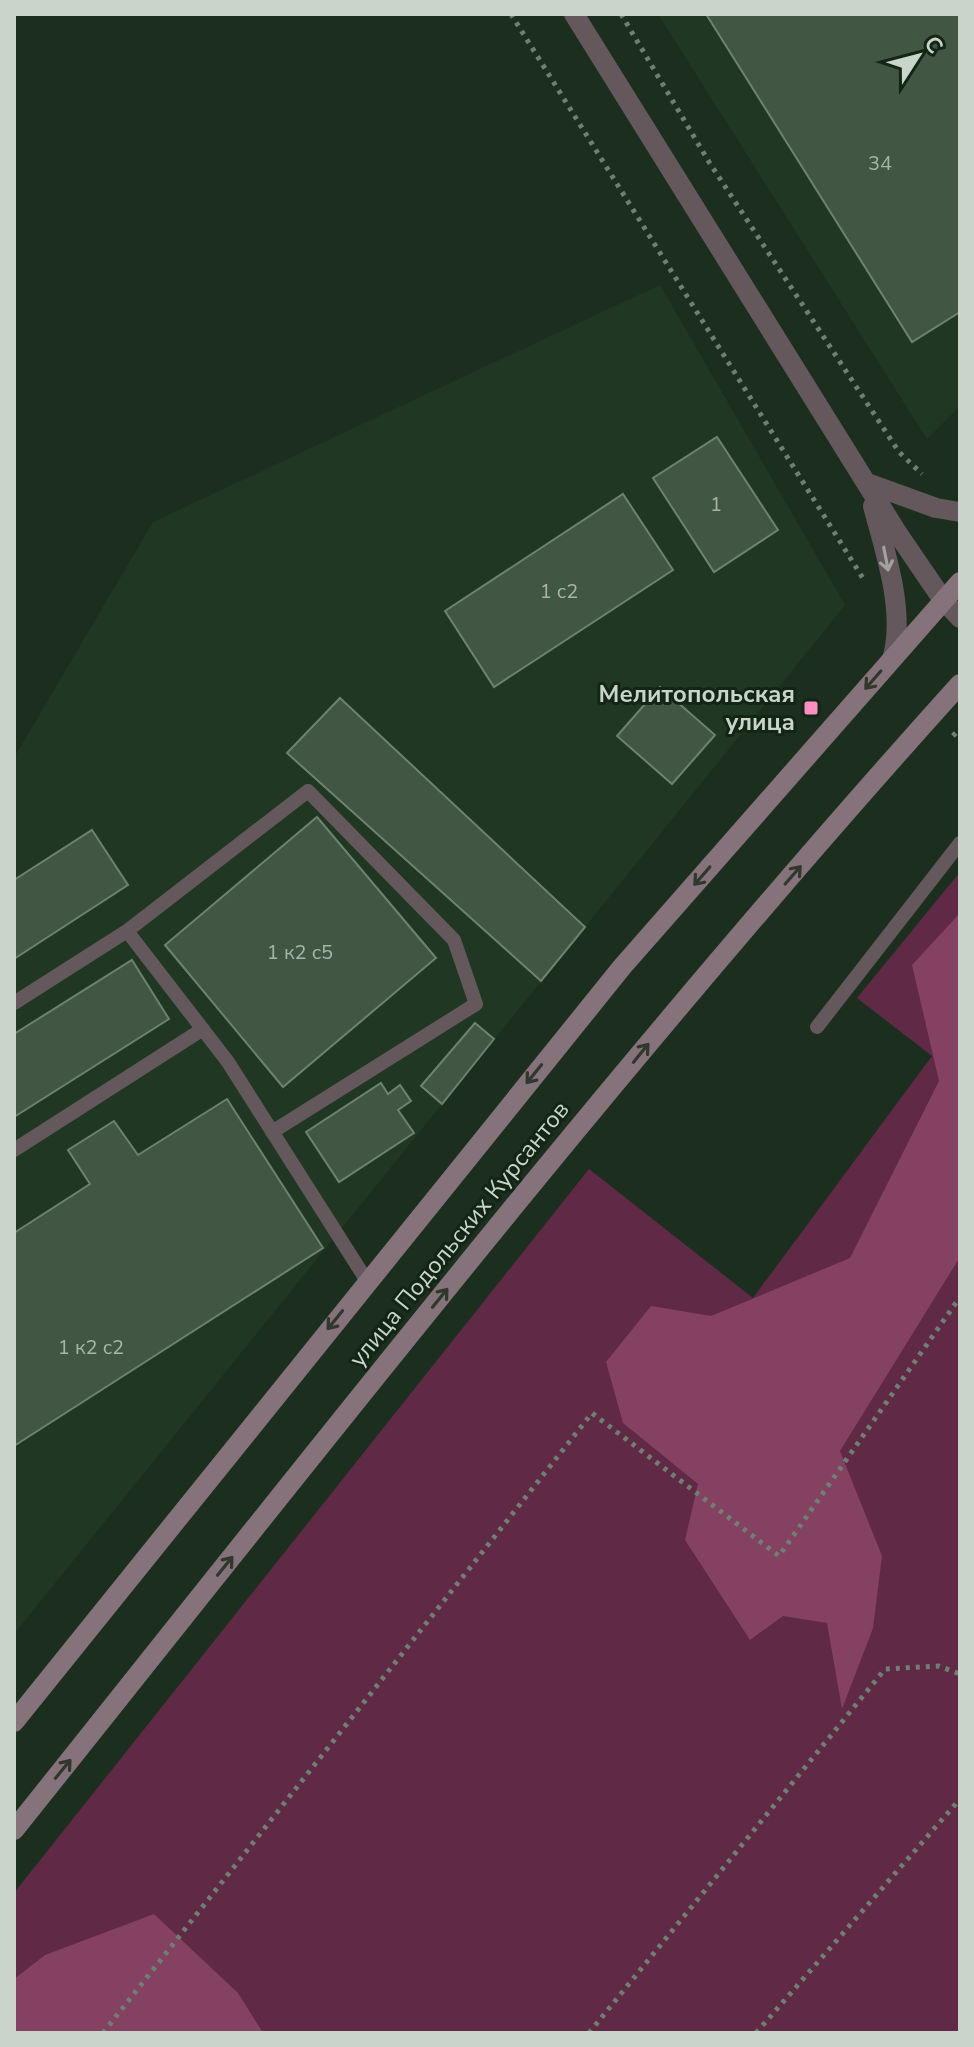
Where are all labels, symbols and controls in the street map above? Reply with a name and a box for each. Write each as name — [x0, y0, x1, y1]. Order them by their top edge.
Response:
north arrow — [878, 16, 958, 96]
text: С — [917, 30, 950, 60]
house number: 34 — [868, 150, 892, 177]
house number: 1 — [710, 491, 722, 518]
one-way arrow — [879, 545, 894, 571]
house number: 1 с2 — [540, 578, 578, 605]
one-way arrow — [864, 669, 882, 689]
place label: Мелитопольская улица — [599, 678, 795, 738]
marker: Мелитопольская улица — [802, 699, 820, 717]
one-way arrow — [693, 865, 711, 885]
one-way arrow — [784, 866, 802, 886]
house number: 1 к2 с5 — [267, 939, 333, 966]
one-way arrow — [632, 1043, 650, 1064]
one-way arrow — [526, 1064, 544, 1085]
street label: улица Подольских Курсантов — [342, 1094, 576, 1374]
one-way arrow — [431, 1287, 449, 1308]
one-way arrow — [327, 1309, 344, 1330]
house number: 1 к2 с2 — [58, 1334, 124, 1361]
one-way arrow — [216, 1556, 234, 1577]
one-way arrow — [54, 1759, 71, 1780]

